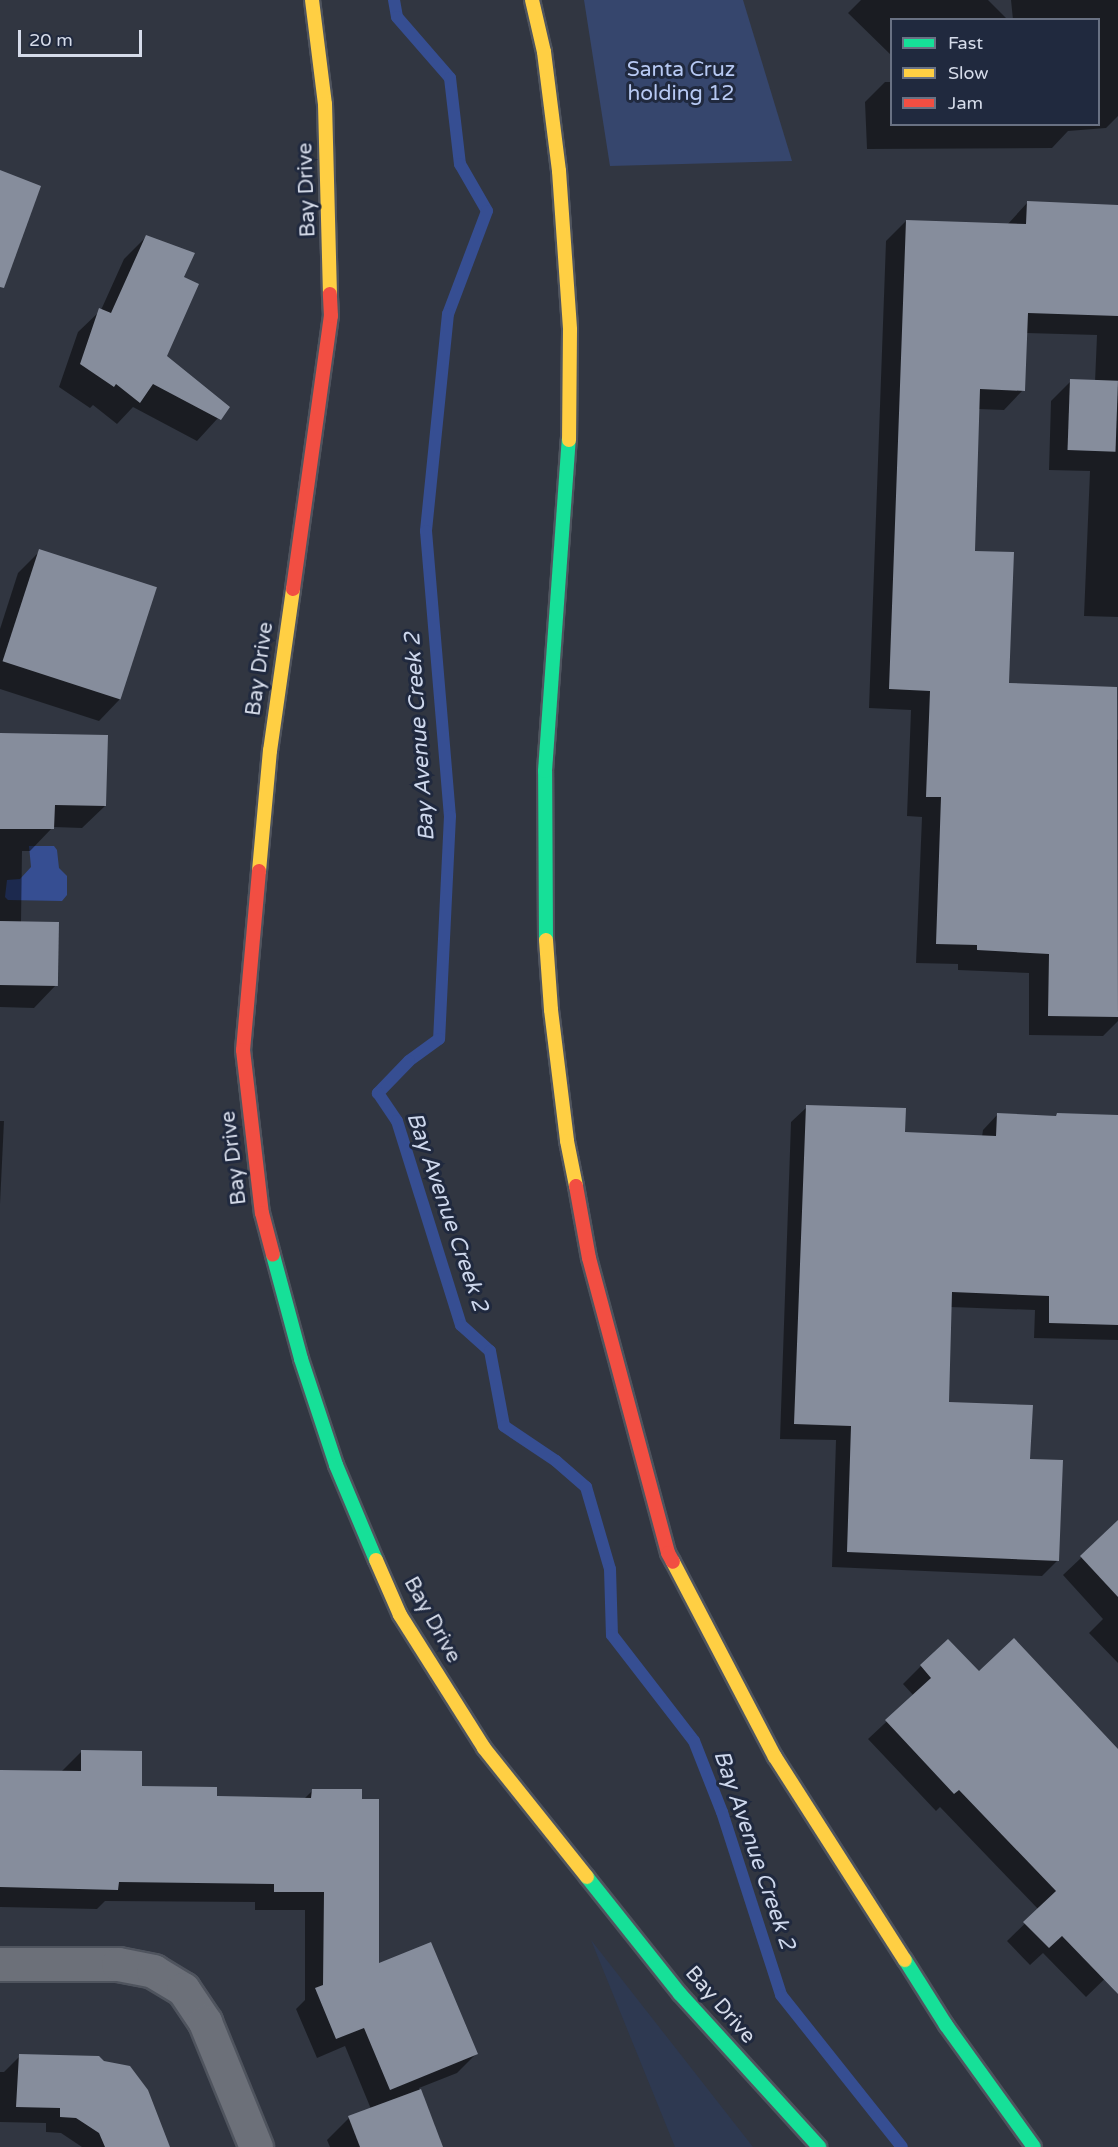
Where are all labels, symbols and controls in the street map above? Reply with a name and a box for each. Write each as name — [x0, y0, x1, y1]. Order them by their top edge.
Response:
scale bar — [21, 18, 146, 56]
legend — [890, 18, 1100, 126]
text: 20 m — [29, 29, 73, 51]
text: Fast — [948, 32, 983, 54]
park label: Santa Cruz holding 12 — [627, 57, 735, 107]
text: Slow — [948, 62, 989, 84]
text: Jam — [948, 92, 983, 114]
street label: Bay Drive — [293, 142, 321, 238]
street label: Bay Drive — [241, 620, 279, 718]
water label: Bay Avenue Creek 2 — [400, 632, 440, 842]
water label: Bay Avenue Creek 2 — [400, 1109, 494, 1315]
street label: Bay Drive — [216, 1110, 252, 1206]
street label: Bay Drive — [398, 1573, 466, 1667]
water label: Bay Avenue Creek 2 — [707, 1747, 801, 1953]
street label: Bay Drive — [679, 1961, 761, 2049]

